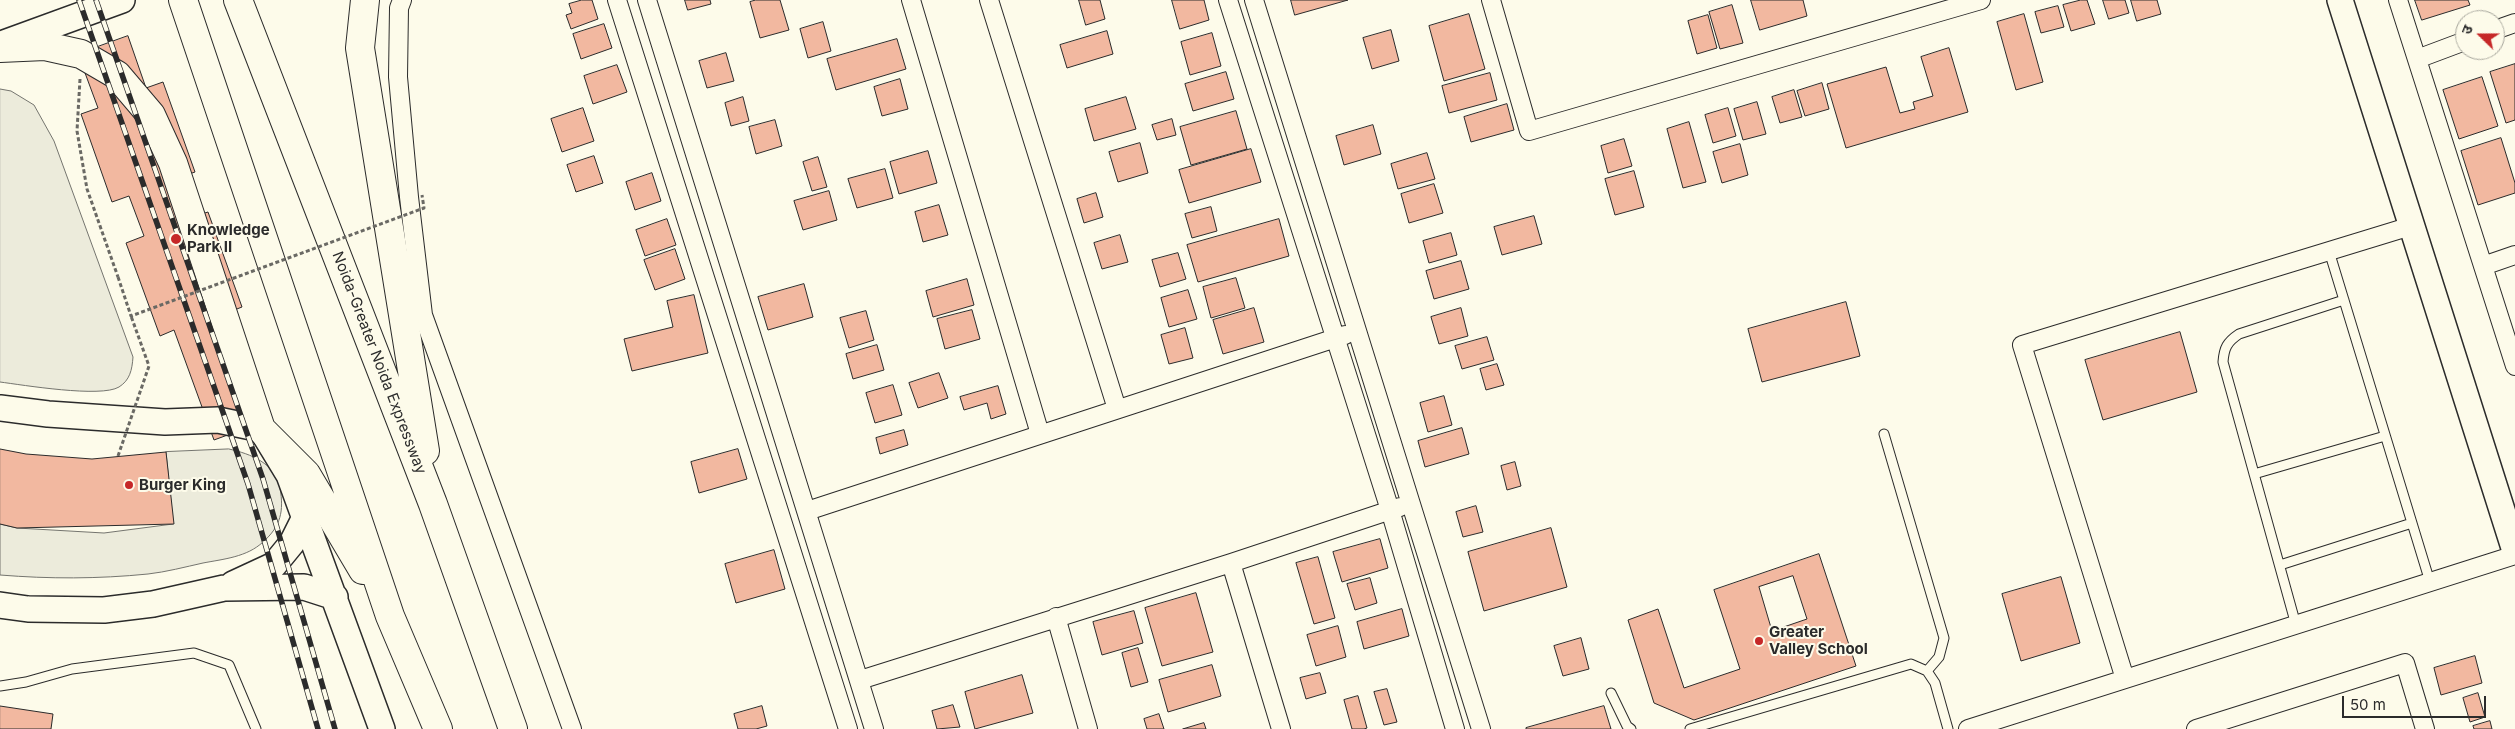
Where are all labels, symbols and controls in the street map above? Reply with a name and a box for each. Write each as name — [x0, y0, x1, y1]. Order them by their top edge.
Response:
north arrow — [2455, 10, 2505, 60]
text: उ — [2457, 23, 2476, 37]
place label: Knowledge Park II — [187, 221, 270, 256]
marker: Knowledge Park II — [169, 232, 183, 246]
street label: Noida-Greater Noida Expressway — [328, 249, 430, 477]
place label: Burger King — [139, 476, 226, 494]
marker: Burger King — [123, 479, 135, 491]
place label: Greater Valley School — [1769, 623, 1868, 658]
marker: Greater Valley School — [1753, 635, 1765, 647]
scale bar — [2345, 686, 2489, 718]
text: 50 m — [2350, 695, 2386, 714]

